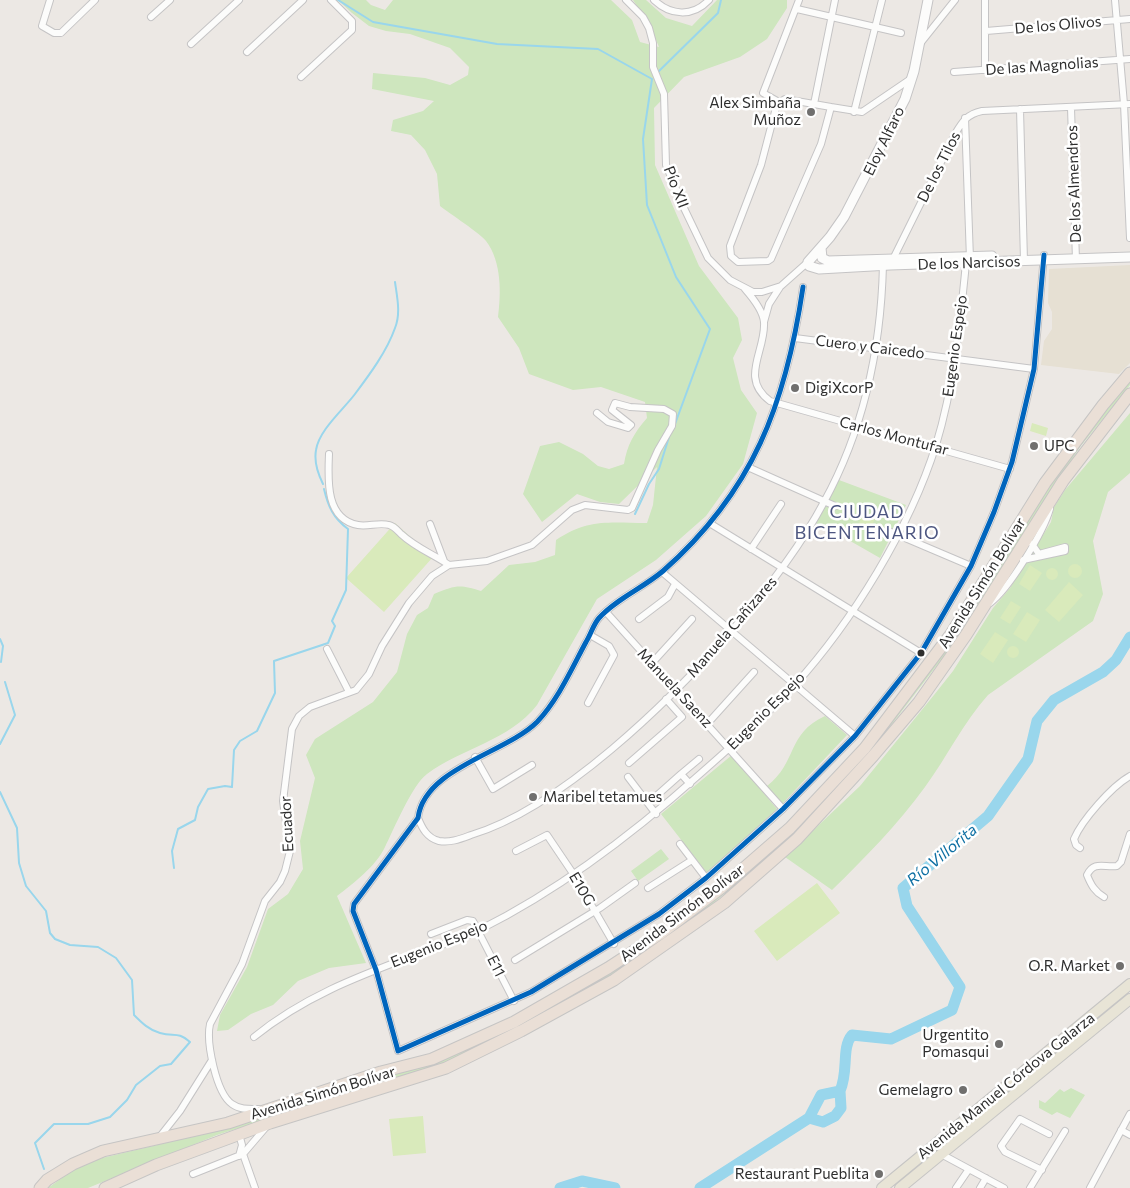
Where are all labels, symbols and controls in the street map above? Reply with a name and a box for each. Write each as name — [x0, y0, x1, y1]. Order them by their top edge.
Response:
street label: De los Olivos — [1014, 12, 1102, 38]
street label: De las Magnolias — [985, 53, 1099, 79]
place label: Alex Simbaña Muñoz — [709, 94, 801, 129]
street label: Eloy Alfaro — [860, 104, 908, 178]
marker: Alex Simbaña Muñoz — [805, 106, 817, 118]
street label: De los Almendros — [1063, 125, 1085, 243]
street label: De los Tilos — [913, 129, 965, 205]
street label: Pío XII — [660, 163, 692, 211]
street label: De los Narcisos — [917, 252, 1021, 274]
street label: Eugenio Espejo — [939, 294, 971, 398]
street label: Cuero y Caicedo — [814, 331, 926, 363]
place label: DigiXcorP — [805, 379, 873, 397]
marker: DigiXcorP — [789, 382, 801, 394]
street label: Carlos Montufar — [837, 413, 951, 459]
place label: UPC — [1044, 437, 1075, 455]
marker: UPC — [1028, 440, 1040, 452]
district label: CIUDAD BICENTENARIO — [793, 501, 941, 544]
street label: Avenida Simón Bolívar — [934, 514, 1030, 652]
street label: Manuela Cañizares — [683, 573, 781, 681]
street label: Manuela Saenz — [634, 645, 716, 731]
unlabelled marker — [916, 648, 926, 658]
street label: Eugenio Espejo — [723, 668, 809, 754]
place label: Maribel tetamues — [543, 788, 662, 806]
marker: Maribel tetamues — [527, 791, 539, 803]
street label: Ecuador — [277, 795, 297, 853]
water label: Río Villorita — [903, 820, 981, 890]
street label: Avenida Simón Bolívar — [616, 860, 748, 966]
street label: E10G — [565, 869, 599, 909]
street label: Eugenio Espejo — [388, 916, 490, 972]
street label: E11 — [483, 952, 509, 980]
place label: O.R. Market — [1028, 957, 1110, 975]
marker: O.R. Market — [1114, 960, 1126, 972]
street label: Avenida Manuel Córdova Galarza — [914, 1009, 1098, 1163]
place label: Urgentito Pomasqui — [922, 1026, 989, 1061]
marker: Urgentito Pomasqui — [993, 1038, 1005, 1050]
street label: Avenida Simón Bolívar — [248, 1062, 398, 1124]
place label: Gemelagro — [879, 1081, 953, 1099]
marker: Gemelagro — [957, 1084, 969, 1096]
place label: Restaurant Pueblita — [735, 1165, 869, 1183]
marker: Restaurant Pueblita — [873, 1168, 885, 1180]

